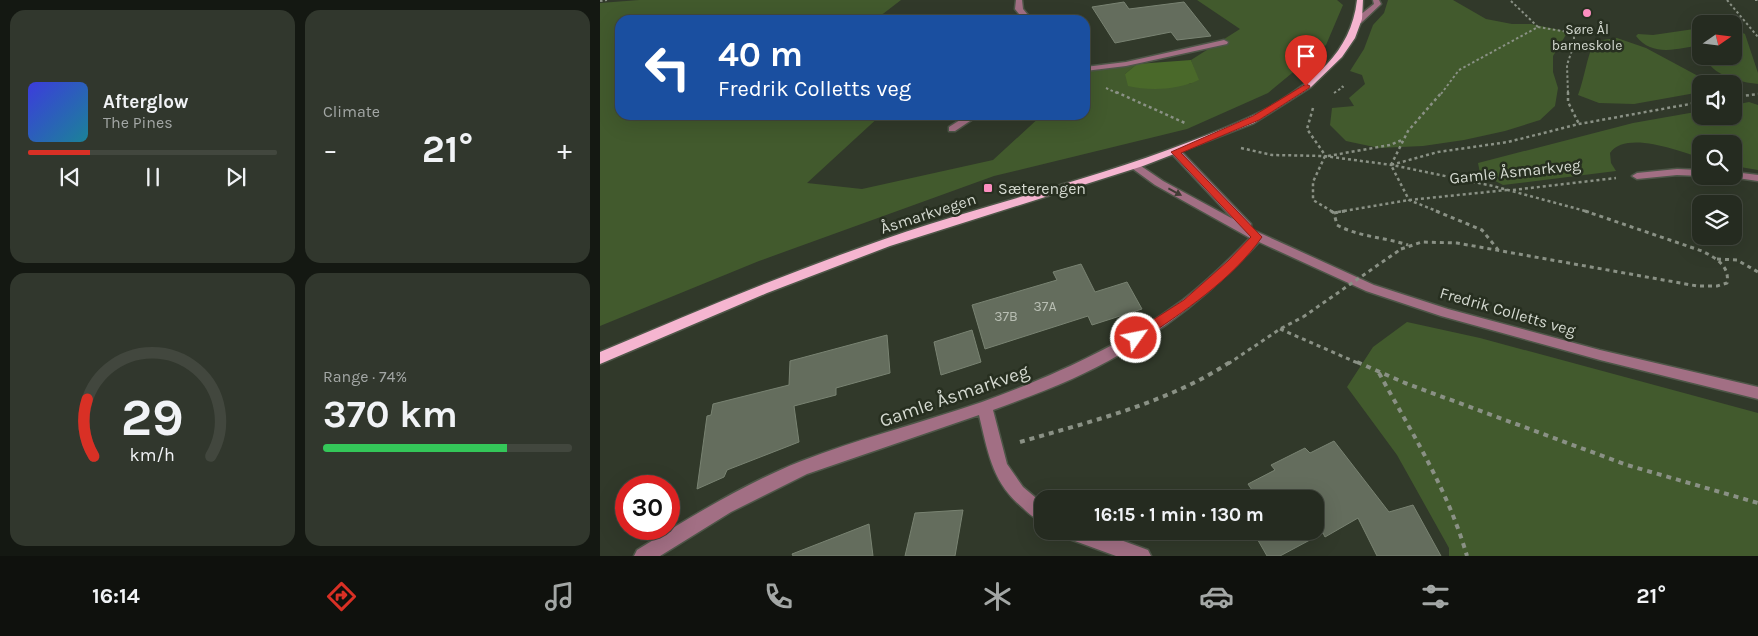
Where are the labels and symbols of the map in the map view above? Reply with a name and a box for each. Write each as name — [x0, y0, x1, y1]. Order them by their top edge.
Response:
marker: Søre Ål barneskole — [1581, 7, 1593, 19]
north arrow — [1692, 15, 1742, 65]
place label: Søre Ål barneskole — [1552, 21, 1622, 54]
pin — [1285, 35, 1327, 86]
street label: Gamle Åsmarkveg — [1448, 155, 1582, 188]
place label: Sæterengen — [998, 179, 1086, 198]
marker: Sæterengen — [982, 182, 994, 194]
one-way arrow — [1168, 187, 1182, 196]
street label: Åsmarkvegen — [878, 189, 978, 238]
street label: Fredrik Colletts veg — [1438, 283, 1578, 340]
house number: 37A — [1034, 298, 1056, 315]
house number: 37B — [994, 308, 1018, 325]
position arrow — [1109, 311, 1161, 363]
street label: Gamle Åsmarkveg — [877, 360, 1032, 432]
speed limit sign: 30 — [615, 475, 680, 540]

